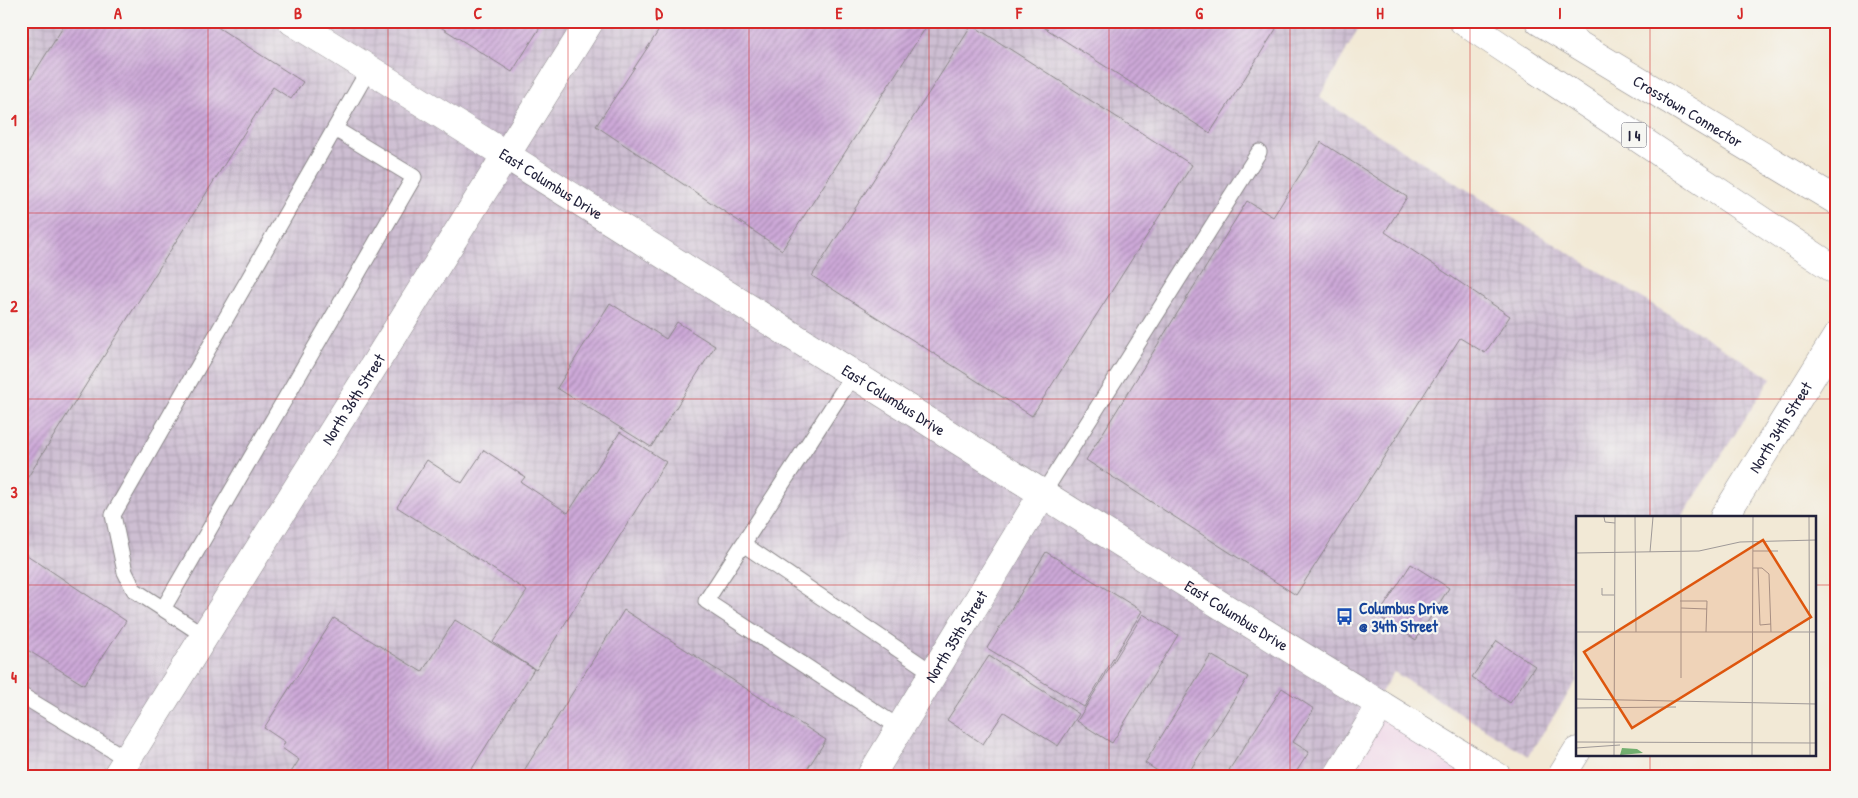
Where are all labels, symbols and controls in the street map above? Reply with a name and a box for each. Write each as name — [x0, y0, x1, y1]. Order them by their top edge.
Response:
text: A — [114, 2, 122, 24]
text: B — [294, 2, 302, 24]
text: C — [474, 2, 483, 24]
text: D — [655, 2, 663, 24]
text: E — [835, 2, 843, 24]
text: F — [1015, 2, 1023, 24]
text: G — [1195, 2, 1203, 24]
text: H — [1376, 2, 1384, 24]
text: I — [1558, 2, 1562, 24]
text: J — [1737, 2, 1743, 24]
street label: Crosstown Connector — [1629, 69, 1747, 153]
text: 1 — [11, 109, 17, 131]
road number: I 4 — [1622, 122, 1646, 148]
street label: East Columbus Drive — [495, 143, 608, 225]
text: 2 — [10, 295, 18, 317]
street label: North 36th Street — [316, 349, 390, 449]
street label: East Columbus Drive — [838, 359, 950, 441]
street label: North 34th Street — [1743, 377, 1817, 477]
text: 3 — [10, 481, 18, 503]
inset map — [1576, 516, 1816, 756]
street label: East Columbus Drive — [1180, 575, 1293, 656]
street label: North 35th Street — [919, 585, 993, 686]
place label: Columbus Drive @ 34th Street — [1359, 597, 1449, 637]
bus stop icon: Columbus Drive @ 34th Street — [1335, 607, 1355, 627]
text: 4 — [11, 666, 17, 688]

